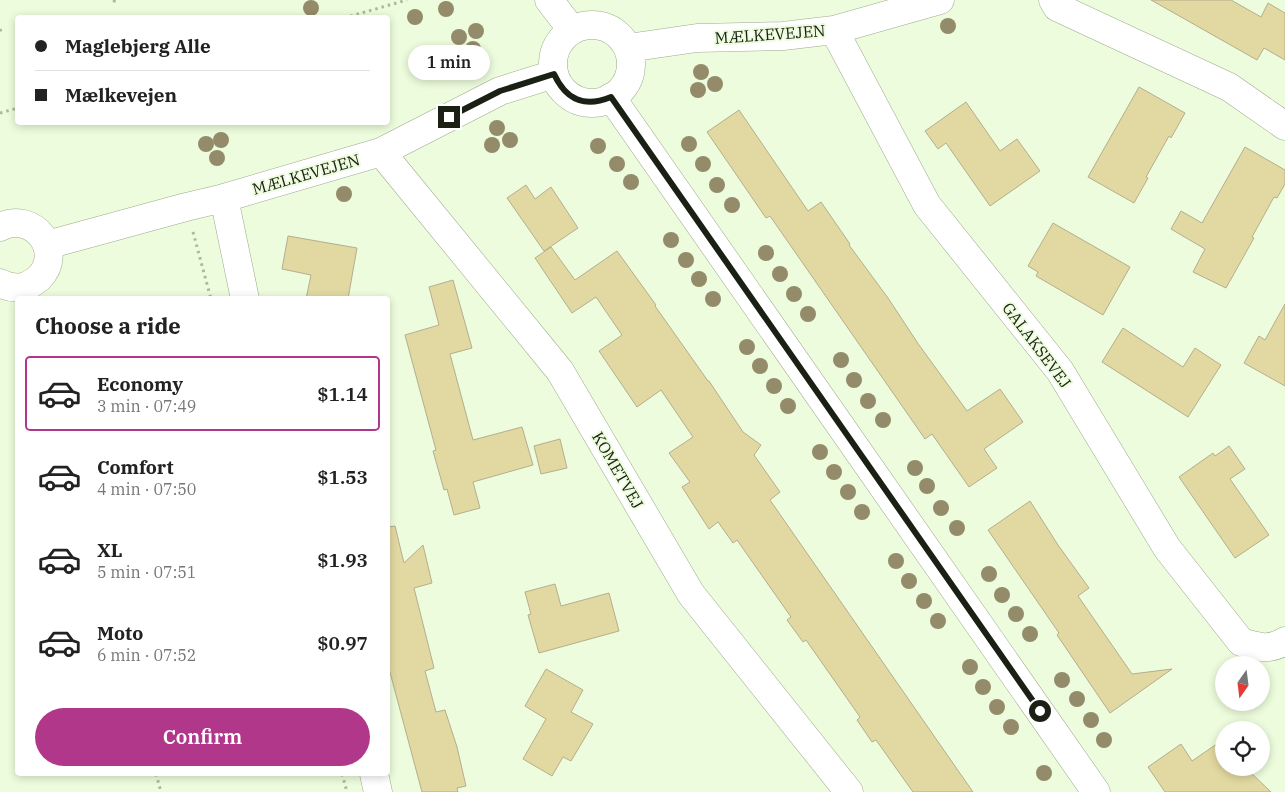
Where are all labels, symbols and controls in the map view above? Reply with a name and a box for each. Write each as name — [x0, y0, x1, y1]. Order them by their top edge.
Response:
street label: MÆLKEVEJEN — [714, 20, 826, 48]
text: Maglebjerg Alle — [65, 34, 211, 58]
callout: 1 min — [408, 44, 490, 80]
text: 1 min — [427, 52, 471, 72]
text: Mælkevejen — [65, 83, 177, 107]
route end — [438, 106, 460, 128]
street label: MÆLKEVEJEN — [250, 149, 362, 199]
street label: GALAKSEVEJ — [998, 298, 1076, 392]
text: Choose a ride — [35, 311, 181, 340]
icon: car — [37, 371, 82, 416]
text: Economy — [97, 372, 183, 396]
text: $1.14 — [317, 382, 368, 406]
text: 3 min · 07:49 — [97, 396, 196, 416]
street label: KOMETVEJ — [588, 428, 648, 512]
icon: car — [37, 454, 82, 499]
text: Comfort — [97, 455, 174, 479]
text: $1.53 — [317, 465, 368, 489]
text: 4 min · 07:50 — [97, 479, 196, 499]
icon: car — [37, 537, 82, 582]
text: XL — [97, 538, 123, 562]
text: $1.93 — [317, 548, 368, 572]
text: 5 min · 07:51 — [97, 562, 196, 582]
icon: car — [37, 620, 82, 665]
text: Moto — [97, 621, 143, 645]
text: $0.97 — [317, 631, 368, 655]
text: 6 min · 07:52 — [97, 645, 196, 665]
north arrow — [1215, 656, 1270, 711]
map controls — [1215, 656, 1270, 776]
route start — [1029, 700, 1051, 722]
button: Confirm — [35, 708, 370, 766]
button: locate — [1215, 721, 1270, 776]

